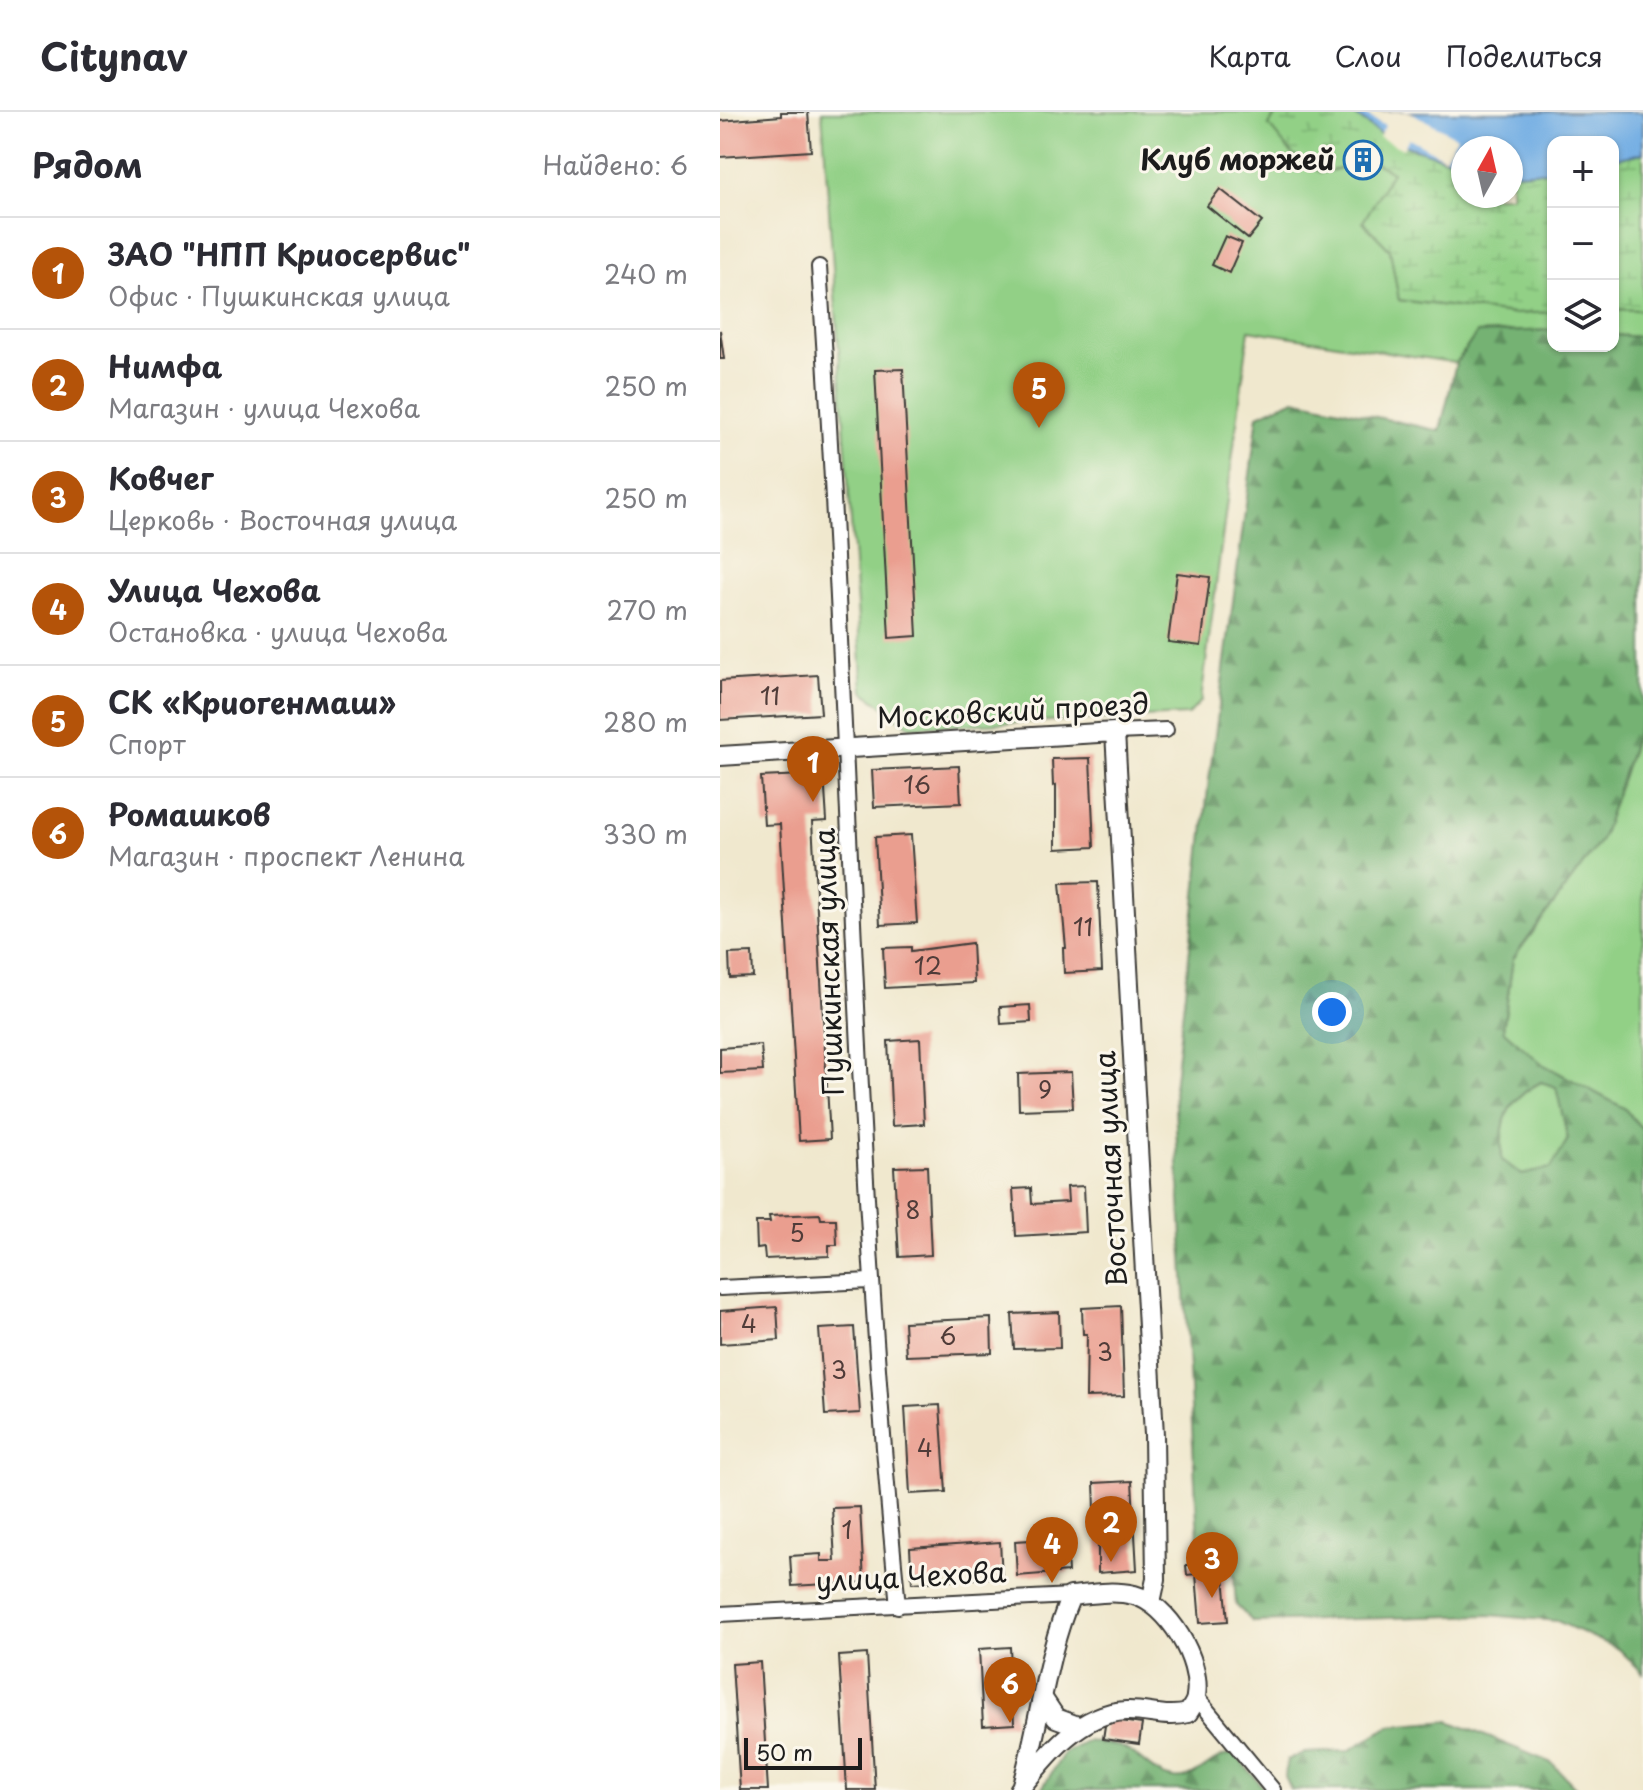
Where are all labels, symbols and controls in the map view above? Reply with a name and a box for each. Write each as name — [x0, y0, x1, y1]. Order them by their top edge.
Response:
text: Citynav — [40, 27, 188, 84]
text: Карта — [1208, 34, 1291, 77]
text: Слои — [1335, 34, 1402, 77]
text: Поделиться — [1446, 34, 1603, 77]
north arrow — [1451, 136, 1523, 208]
map controls — [1547, 136, 1619, 352]
button: + — [1547, 136, 1619, 208]
place label: Клуб моржей — [1140, 137, 1335, 180]
text: Рядом — [32, 138, 143, 190]
building icon: Клуб моржей — [1342, 139, 1384, 181]
text: Найдено: 6 — [542, 145, 688, 184]
button: − — [1547, 208, 1619, 280]
text: ЗАО "НПП Криосервис" — [108, 231, 471, 276]
text: 1 — [52, 254, 64, 293]
text: 240 m — [604, 254, 688, 293]
text: Офис · Пушкинская улица — [108, 276, 450, 315]
button: layers — [1547, 280, 1619, 352]
text: Нимфа — [108, 343, 223, 388]
pin: 5 — [1013, 362, 1065, 428]
text: 2 — [49, 366, 67, 405]
text: 250 m — [604, 366, 688, 405]
text: Магазин · улица Чехова — [108, 388, 420, 427]
text: Ковчег — [108, 455, 214, 500]
text: 3 — [49, 478, 67, 517]
text: 250 m — [604, 478, 688, 517]
text: Церковь · Восточная улица — [108, 500, 457, 539]
text: Улица Чехова — [108, 567, 321, 612]
text: 4 — [49, 590, 67, 629]
text: 270 m — [607, 590, 688, 629]
text: Остановка · улица Чехова — [108, 612, 447, 651]
house number: 11 — [760, 677, 780, 713]
text: СК «Криогенмаш» — [108, 679, 396, 724]
street label: Московский проезд — [876, 681, 1150, 738]
text: 5 — [50, 702, 66, 741]
text: 280 m — [603, 702, 688, 741]
text: Спорт — [108, 724, 186, 763]
pin: 1 — [787, 736, 839, 802]
house number: 16 — [903, 766, 931, 802]
text: Ромашков — [108, 791, 271, 836]
text: 6 — [49, 814, 67, 853]
text: 330 m — [603, 814, 688, 853]
street label: Пушкинская улица — [801, 827, 854, 1097]
text: Магазин · проспект Ленина — [108, 836, 465, 875]
house number: 11 — [1073, 908, 1093, 944]
house number: 12 — [914, 947, 942, 983]
your location — [1312, 992, 1352, 1032]
street label: Восточная улица — [1082, 1050, 1137, 1288]
house number: 9 — [1038, 1071, 1052, 1107]
house number: 8 — [906, 1191, 921, 1227]
house number: 5 — [789, 1214, 805, 1250]
house number: 4 — [741, 1305, 757, 1341]
house number: 6 — [940, 1317, 956, 1353]
house number: 3 — [1097, 1333, 1113, 1369]
house number: 3 — [831, 1351, 847, 1387]
house number: 4 — [917, 1429, 933, 1465]
pin: 2 — [1085, 1496, 1137, 1562]
house number: 1 — [842, 1511, 852, 1547]
pin: 4 — [1026, 1517, 1078, 1583]
pin: 3 — [1186, 1532, 1238, 1598]
street label: улица Чехова — [815, 1549, 1008, 1602]
pin: 6 — [984, 1657, 1036, 1723]
scale bar — [744, 1734, 862, 1770]
text: 50 m — [756, 1735, 813, 1768]

